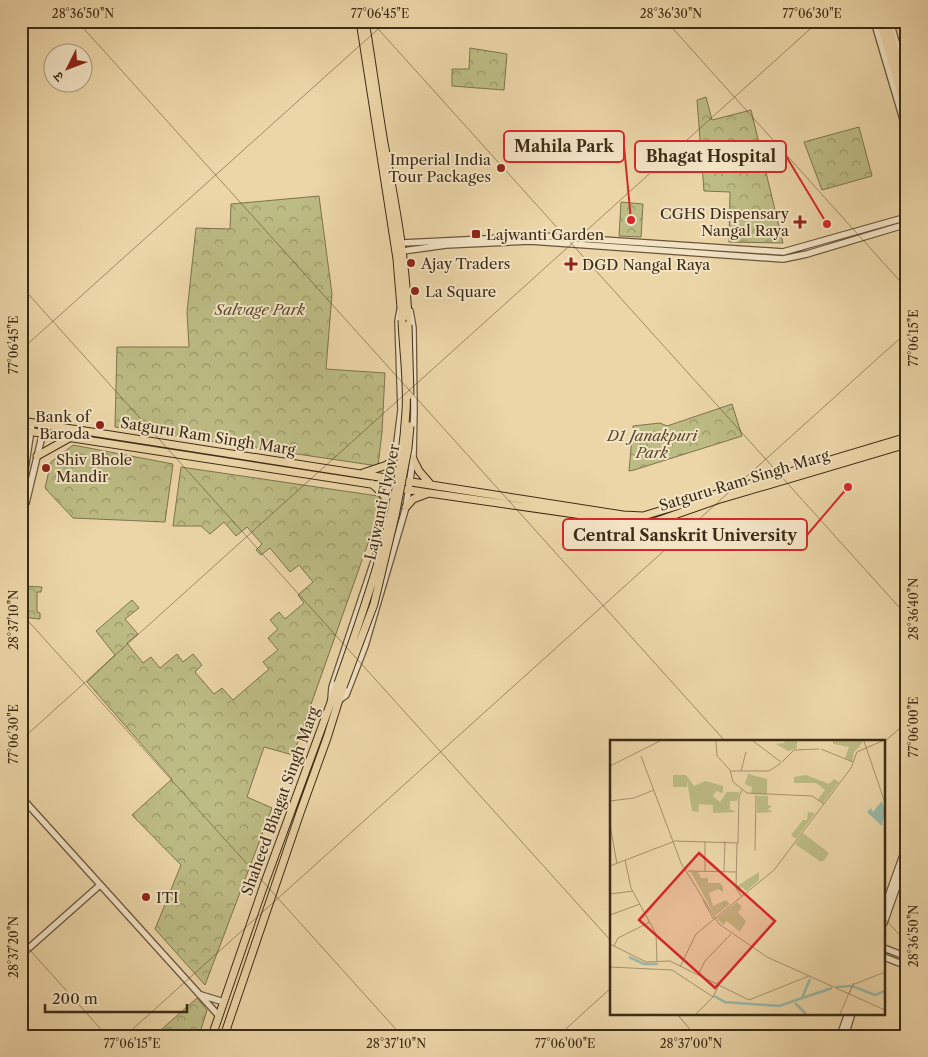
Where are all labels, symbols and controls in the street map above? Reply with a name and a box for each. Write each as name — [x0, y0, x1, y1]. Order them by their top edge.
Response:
text: 28°36'50"N — [52, 6, 114, 21]
text: 77°06'45"E — [351, 6, 409, 21]
text: 28°36'30"N — [640, 6, 702, 21]
text: 77°06'30"E — [782, 6, 842, 21]
north arrow — [42, 42, 92, 92]
text: उ — [49, 67, 68, 86]
callout: Mahila Park — [504, 131, 624, 162]
text: Mahila Park — [514, 136, 614, 156]
callout: Bhagat Hospital — [635, 141, 786, 172]
text: Bhagat Hospital — [646, 146, 777, 166]
place label: Imperial India Tour Packages — [388, 150, 491, 186]
marker: Imperial India Tour Packages — [495, 162, 507, 174]
place label: CGHS Dispensary Nangal Raya — [660, 204, 790, 240]
marker: CGHS Dispensary Nangal Raya — [793, 215, 807, 229]
place label: Lajwanti Garden — [486, 225, 605, 244]
marker: Lajwanti Garden — [470, 228, 482, 240]
place label: Ajay Traders — [420, 254, 510, 273]
place label: DGD Nangal Raya — [582, 255, 710, 274]
marker: Ajay Traders — [405, 257, 417, 269]
marker: DGD Nangal Raya — [564, 257, 578, 271]
place label: La Square — [425, 282, 496, 301]
marker: La Square — [409, 285, 421, 297]
park label: Salvage Park — [214, 300, 305, 319]
text: 77°06'15"E — [906, 309, 921, 367]
text: 77°06'45"E — [6, 316, 21, 374]
place label: Bank of Baroda — [35, 407, 92, 443]
street label: Satguru Ram Singh Marg — [119, 413, 297, 459]
marker: Bank of Baroda — [94, 419, 106, 431]
park label: D1 Janakpuri Park — [606, 426, 698, 462]
street label: Lajwanti Flyover — [360, 441, 404, 562]
street label: Satguru Ram Singh Marg — [657, 445, 831, 515]
place label: Shiv Bhole Mandir — [56, 450, 132, 486]
marker: Shiv Bhole Mandir — [40, 462, 52, 474]
callout: Central Sanskrit University — [563, 519, 807, 550]
text: Central Sanskrit University — [573, 525, 798, 545]
text: 28°36'40"N — [906, 578, 921, 640]
text: 28°37'10"N — [6, 590, 21, 650]
text: 77°06'00"E — [906, 697, 921, 757]
text: 77°06'30"E — [6, 704, 21, 764]
street label: Shaheed Bhagat Singh Marg — [237, 704, 323, 898]
inset map — [610, 740, 886, 1014]
place label: ITI — [156, 888, 179, 907]
marker: ITI — [140, 891, 152, 903]
text: 28°36'50"N — [906, 905, 921, 967]
text: 28°37'20"N — [6, 916, 21, 978]
scale bar — [45, 982, 188, 1014]
text: 200 m — [52, 989, 98, 1008]
text: 77°06'15"E — [103, 1036, 161, 1051]
text: 28°37'10"N — [366, 1036, 426, 1051]
text: 77°06'00"E — [535, 1036, 595, 1051]
text: 28°37'00"N — [660, 1036, 722, 1051]

